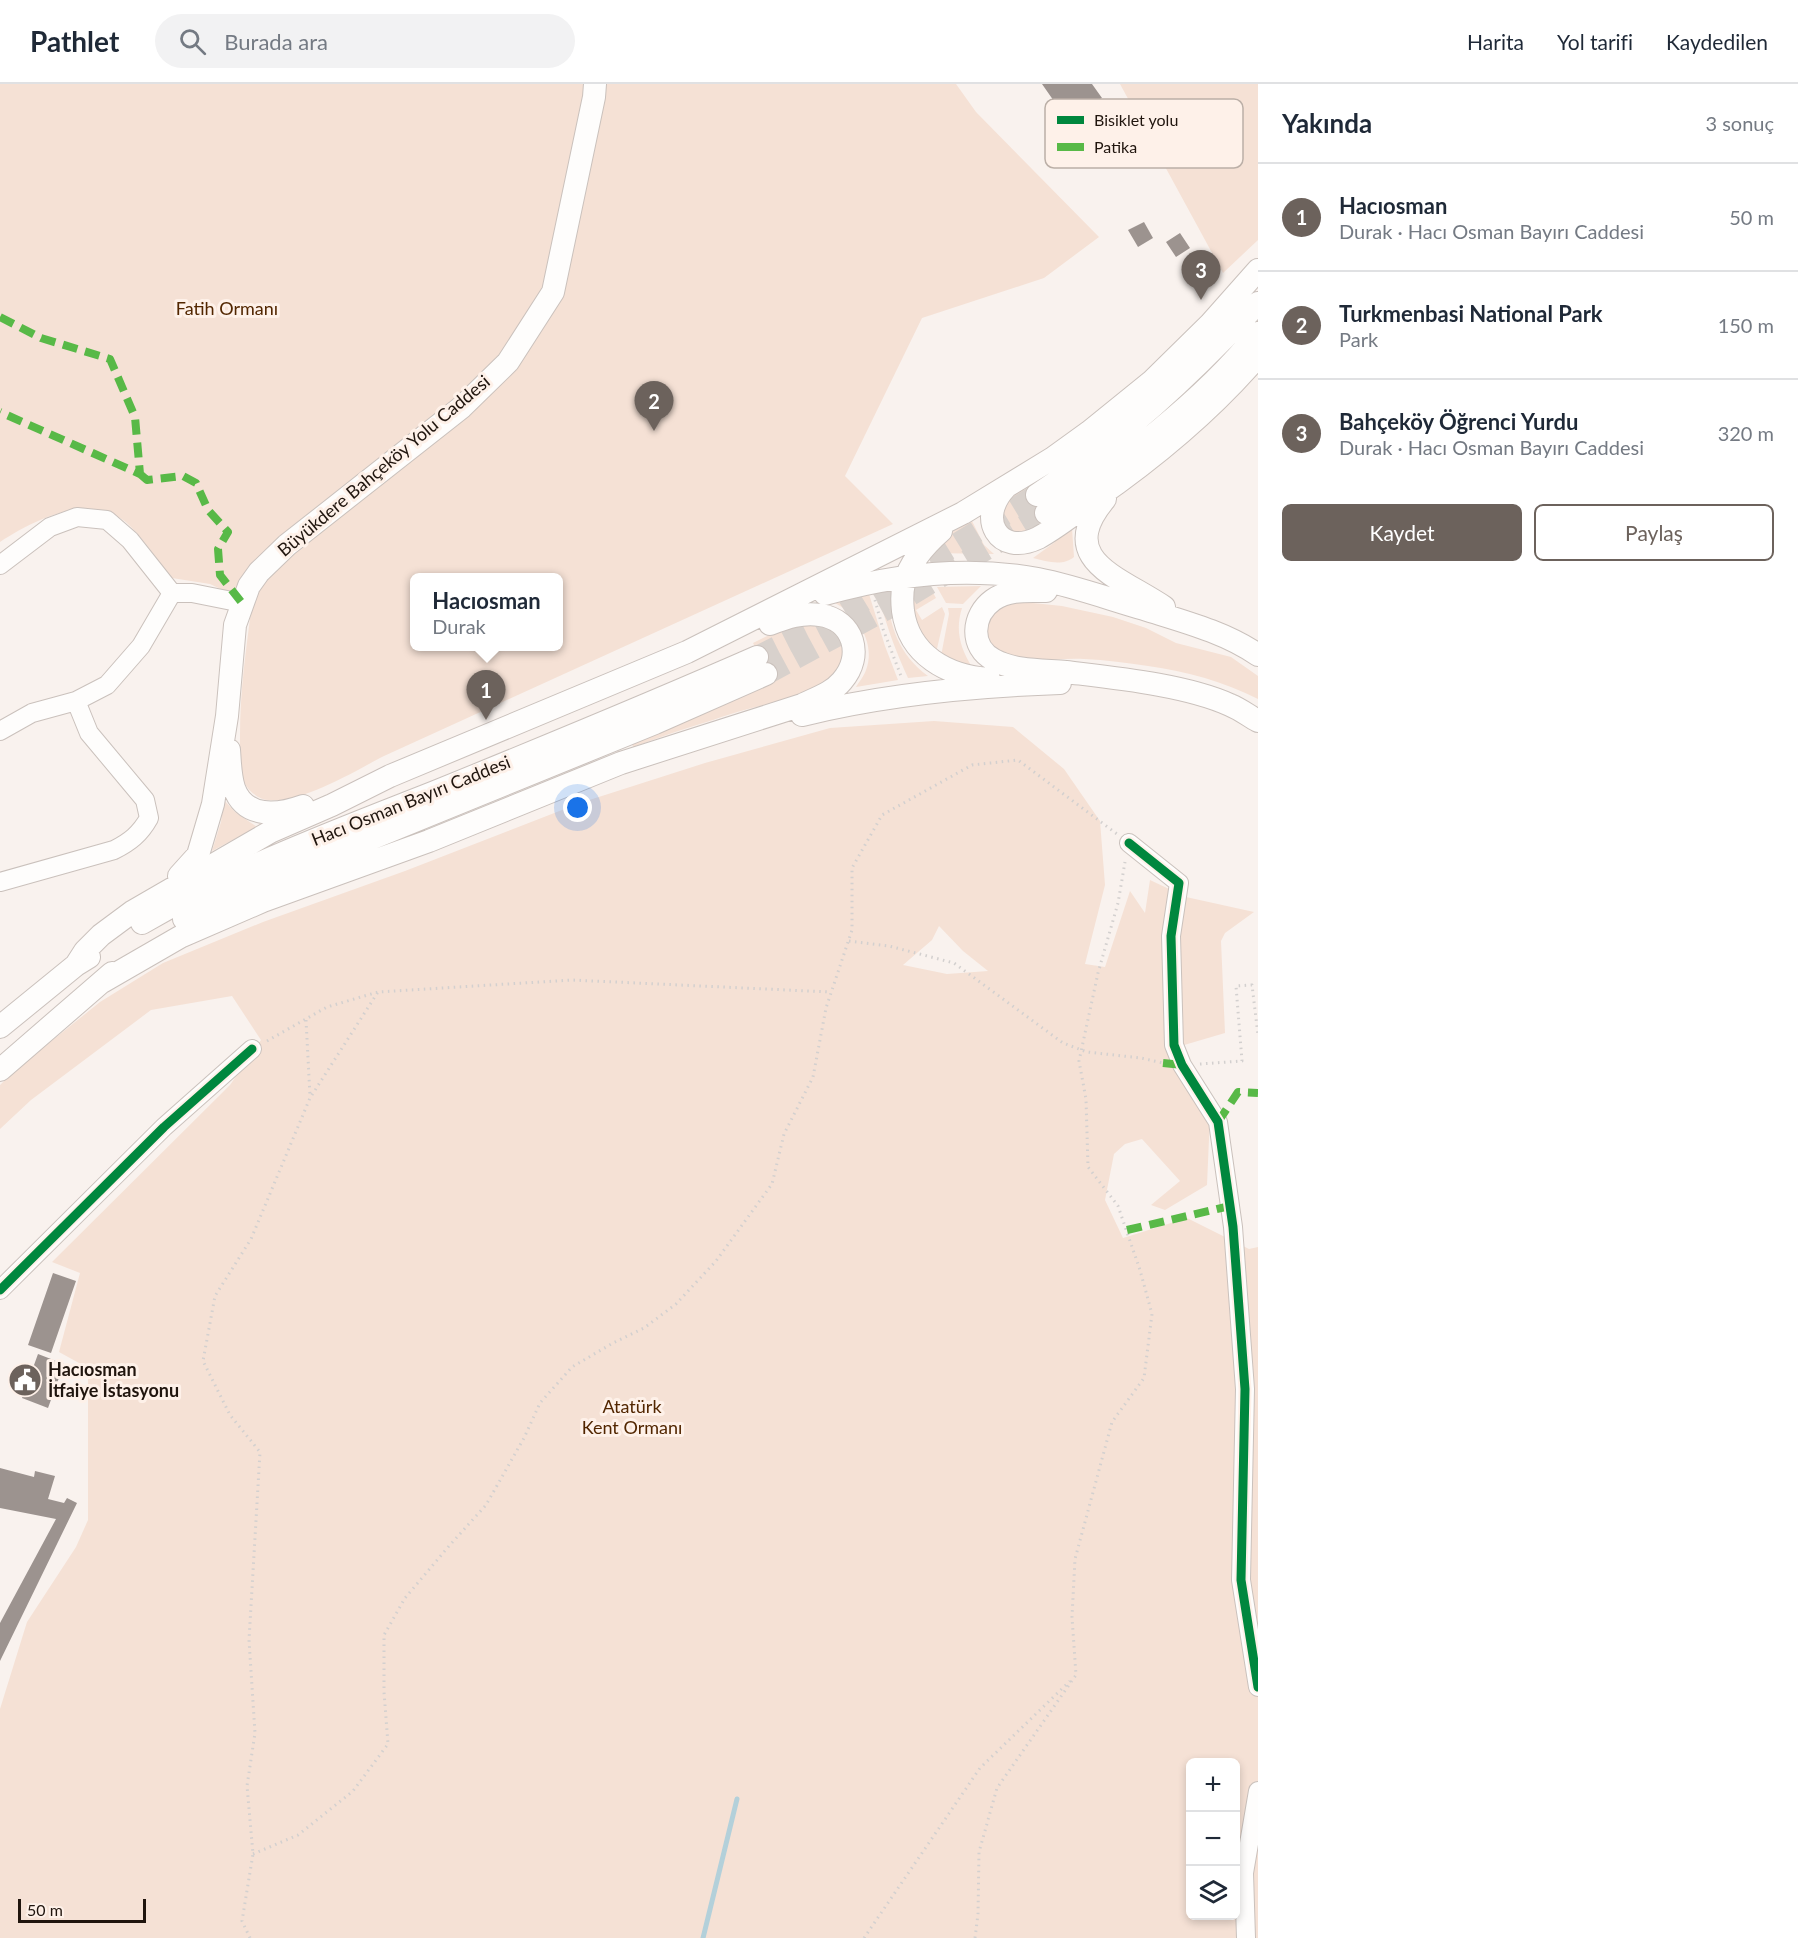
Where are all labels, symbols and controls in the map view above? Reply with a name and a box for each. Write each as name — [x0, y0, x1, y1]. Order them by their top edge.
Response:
search box — [155, 14, 575, 68]
text: Pathlet — [30, 24, 119, 58]
icon: search — [176, 25, 209, 58]
text: Burada ara — [224, 28, 328, 55]
text: Harita — [1467, 29, 1524, 54]
text: Yol tarifi — [1557, 29, 1633, 54]
text: Kaydedilen — [1666, 29, 1768, 54]
legend — [1045, 99, 1243, 168]
text: Yakında — [1282, 107, 1372, 139]
text: Bisiklet yolu — [1094, 110, 1178, 129]
text: 3 sonuç — [1705, 111, 1774, 135]
text: Patika — [1094, 137, 1137, 156]
text: Hacıosman — [1339, 192, 1447, 219]
text: 1 — [1296, 205, 1307, 229]
text: 50 m — [1729, 205, 1774, 229]
text: Durak · Hacı Osman Bayırı Caddesi — [1339, 219, 1644, 243]
pin: 3 — [1182, 250, 1220, 300]
park label: Fatih Ormanı — [176, 297, 278, 319]
text: Turkmenbasi National Park — [1339, 300, 1603, 327]
text: 2 — [1296, 313, 1307, 337]
text: 150 m — [1718, 313, 1774, 337]
text: Park — [1339, 327, 1378, 351]
street label: Büyükdere Bahçeköy Yolu Caddesi — [273, 370, 494, 561]
pin: 2 — [634, 382, 674, 431]
text: Bahçeköy Öğrenci Yurdu — [1339, 408, 1578, 435]
text: 3 — [1296, 421, 1307, 445]
text: 320 m — [1718, 421, 1774, 445]
text: Durak · Hacı Osman Bayırı Caddesi — [1339, 435, 1644, 459]
button: Kaydet — [1282, 504, 1522, 561]
button: Paylaş — [1534, 504, 1774, 561]
popup — [410, 573, 563, 651]
text: Hacıosman — [432, 587, 541, 614]
text: Durak — [432, 614, 486, 638]
pin: 1 — [466, 670, 506, 720]
street label: Hacı Osman Bayırı Caddesi — [308, 750, 513, 850]
your location — [563, 793, 592, 822]
place label: Hacıosman İtfaiye İstasyonu — [48, 1358, 179, 1401]
public building icon: Hacıosman İtfaiye İstasyonu — [7, 1362, 43, 1398]
park label: Atatürk Kent Ormanı — [582, 1395, 682, 1438]
map controls — [1186, 1758, 1240, 1920]
button: + — [1186, 1758, 1240, 1812]
button: − — [1186, 1812, 1240, 1866]
button: layers — [1186, 1866, 1240, 1920]
scale bar — [18, 1896, 146, 1924]
text: 50 m — [27, 1900, 63, 1919]

